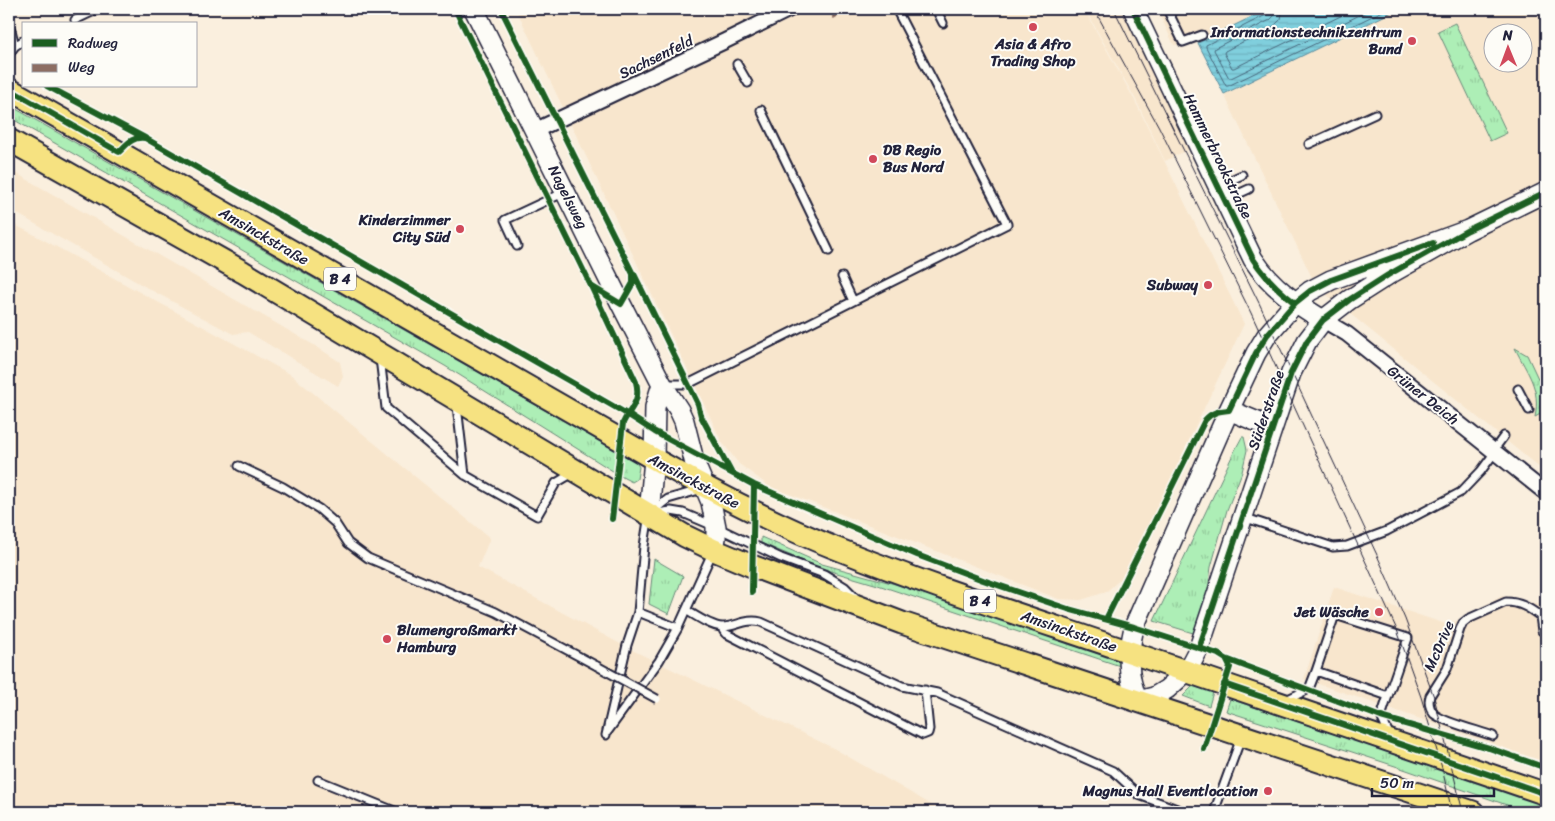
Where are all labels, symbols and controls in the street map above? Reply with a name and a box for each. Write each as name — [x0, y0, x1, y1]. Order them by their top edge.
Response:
place label: Informationstechnikzentrum Bund — [1210, 19, 1403, 62]
marker: Asia & Afro Trading Shop — [1027, 21, 1039, 33]
legend — [22, 22, 198, 88]
north arrow — [1482, 22, 1532, 72]
text: N — [1502, 23, 1513, 48]
street label: Sachsenfeld — [614, 27, 699, 86]
text: Radweg — [68, 30, 118, 56]
place label: Asia & Afro Trading Shop — [991, 31, 1076, 74]
marker: Informationstechnikzentrum Bund — [1406, 35, 1418, 47]
text: Weg — [68, 54, 95, 80]
street label: Hammerbrookstraße — [1176, 89, 1260, 223]
place label: DB Regio Bus Nord — [883, 137, 946, 180]
marker: DB Regio Bus Nord — [867, 153, 879, 165]
street label: Nagelsweg — [541, 160, 595, 234]
street label: Amsinckstraße — [213, 199, 314, 273]
place label: Kinderzimmer City Süd — [358, 207, 452, 250]
marker: Kinderzimmer City Süd — [454, 223, 466, 235]
road number: B 4 — [324, 268, 356, 290]
place label: Subway — [1146, 272, 1198, 298]
marker: Subway — [1202, 279, 1214, 291]
street label: Grüner Deich — [1381, 358, 1465, 432]
street label: Süderstraße — [1240, 366, 1292, 454]
street label: Amsinckstraße — [643, 445, 745, 516]
road number: B 4 — [964, 590, 996, 612]
place label: Jet Wäsche — [1294, 599, 1369, 625]
street label: Amsinckstraße — [1016, 602, 1121, 660]
marker: Jet Wäsche — [1373, 606, 1385, 618]
street label: McDrive — [1416, 616, 1462, 676]
place label: Blumengroßmarkt Hamburg — [396, 617, 518, 660]
marker: Blumengroßmarkt Hamburg — [381, 633, 393, 645]
scale bar — [1372, 766, 1495, 798]
text: 50 m — [1380, 770, 1415, 796]
place label: Magnus Hall Eventlocation — [1082, 778, 1259, 804]
marker: Magnus Hall Eventlocation — [1262, 785, 1274, 797]

